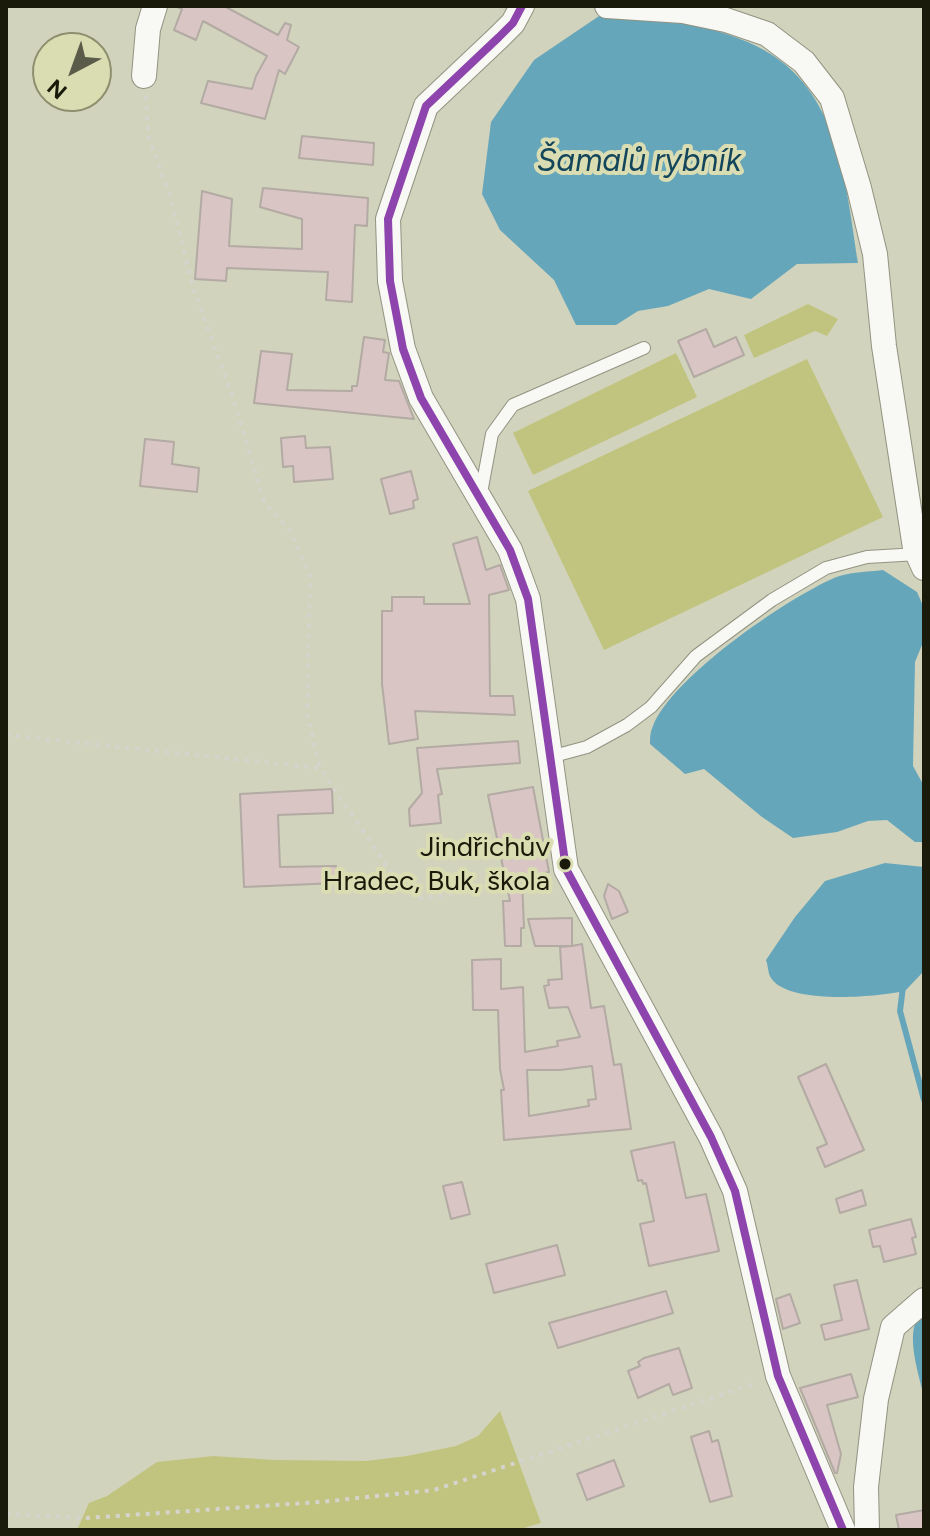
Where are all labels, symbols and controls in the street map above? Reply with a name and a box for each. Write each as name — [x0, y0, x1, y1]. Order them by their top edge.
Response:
north arrow — [32, 32, 112, 112]
text: N — [42, 73, 73, 105]
water label: Šamalů rybník — [537, 143, 741, 181]
place label: Jindřichův Hradec, Buk, škola — [322, 831, 550, 897]
marker: Jindřichův Hradec, Buk, škola — [557, 856, 573, 872]

